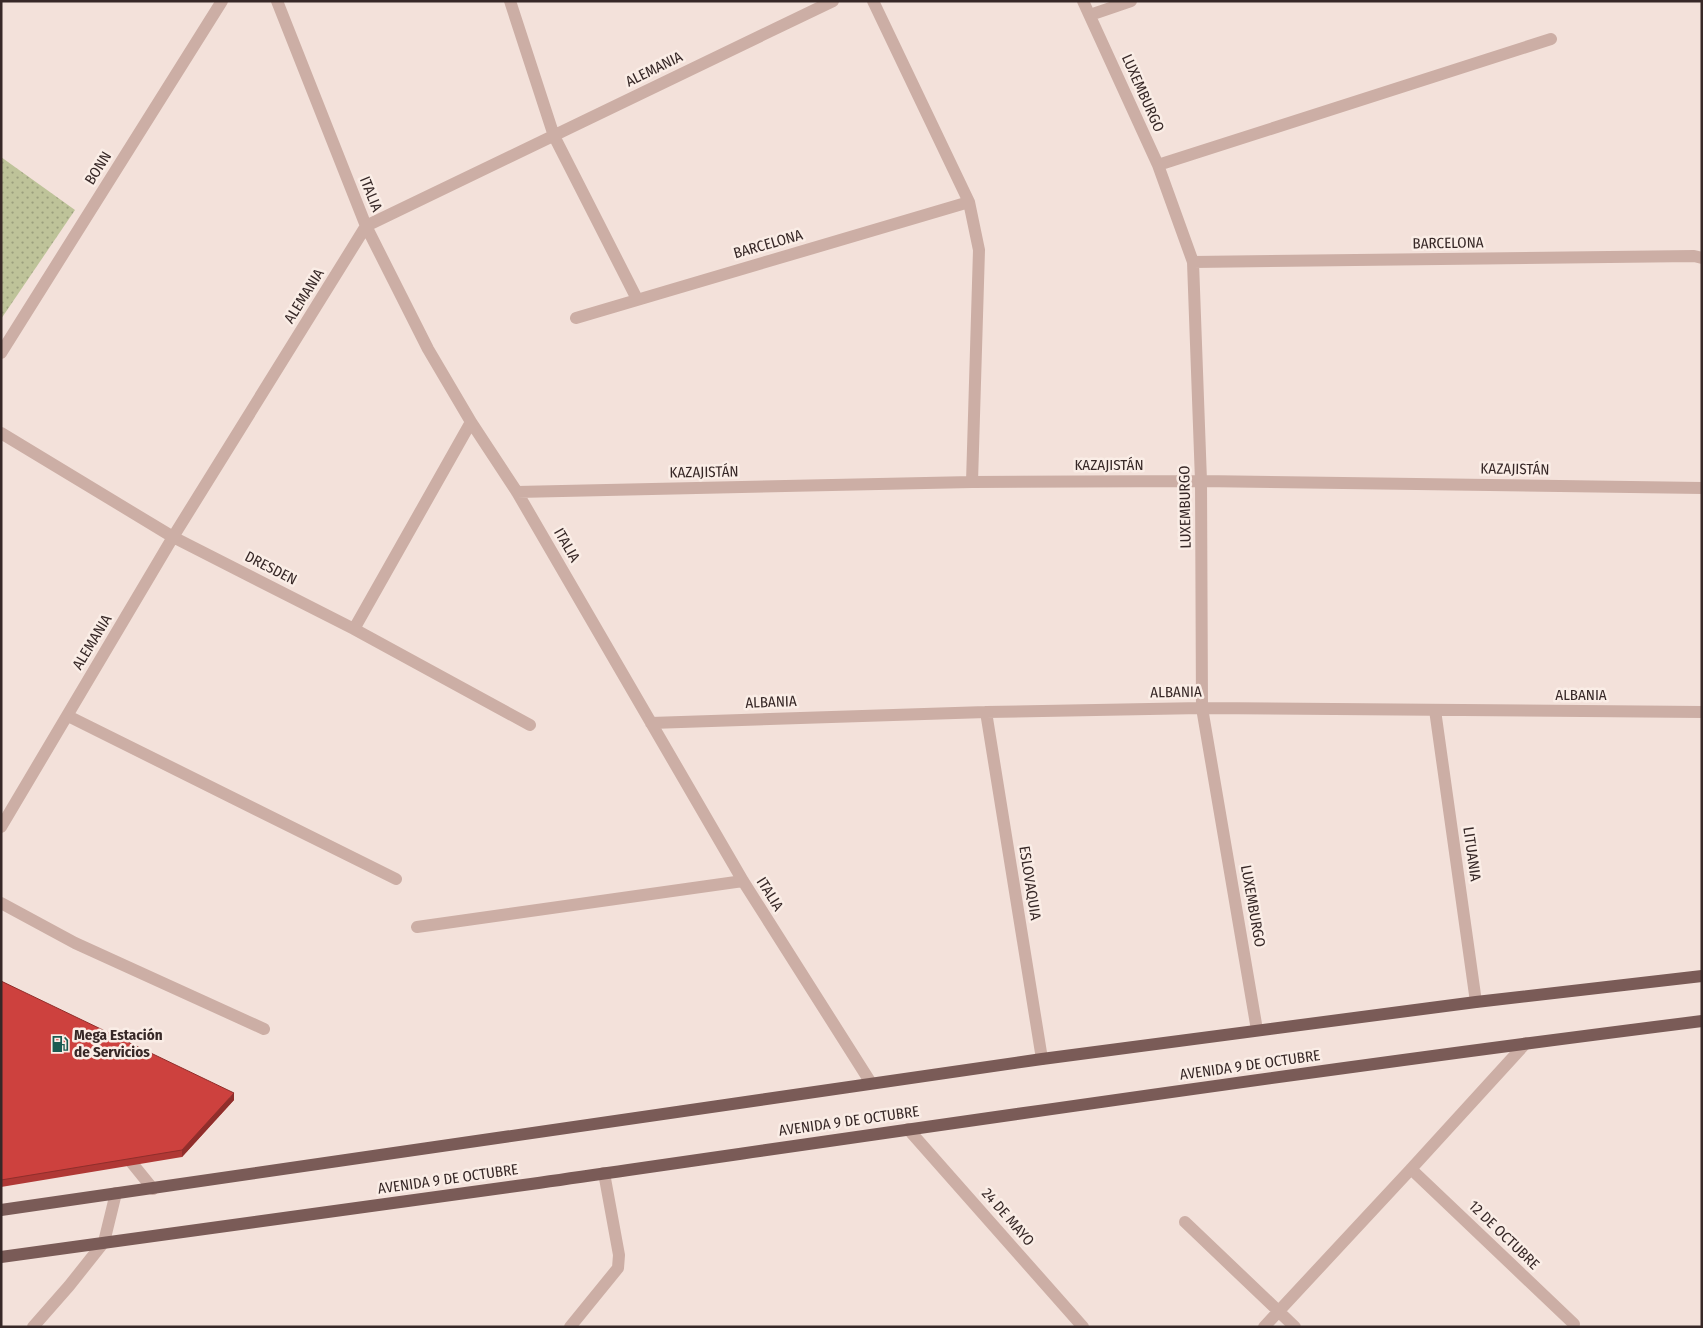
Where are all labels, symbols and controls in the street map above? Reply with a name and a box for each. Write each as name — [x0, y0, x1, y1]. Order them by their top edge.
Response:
street label: ALEMANIA — [623, 47, 685, 90]
street label: LUXEMBURGO — [1118, 51, 1168, 135]
street label: BONN — [81, 148, 115, 188]
street label: ITALIA — [356, 174, 386, 214]
street label: BARCELONA — [731, 226, 805, 262]
street label: BARCELONA — [1412, 233, 1484, 253]
street label: ALEMANIA — [280, 265, 328, 327]
street label: KAZAJISTÁN — [1074, 456, 1144, 474]
street label: KAZAJISTÁN — [1480, 459, 1550, 479]
street label: KAZAJISTÁN — [669, 462, 739, 482]
street label: LUXEMBURGO — [1175, 465, 1195, 549]
street label: ITALIA — [550, 525, 584, 565]
street label: DRESDEN — [242, 547, 300, 589]
street label: ALEMANIA — [69, 611, 115, 673]
street label: ALBANIA — [1150, 683, 1202, 701]
street label: ALBANIA — [1555, 686, 1607, 704]
street label: ALBANIA — [745, 692, 797, 712]
street label: LITUANIA — [1459, 826, 1485, 883]
street label: ESLOVAQUIA — [1015, 845, 1045, 921]
street label: LUXEMBURGO — [1237, 863, 1269, 949]
street label: ITALIA — [753, 874, 787, 914]
place label: Mega Estación de Servicios — [74, 1026, 163, 1061]
fuel station icon: Mega Estación de Servicios — [50, 1034, 70, 1054]
street label: AVENIDA 9 DE OCTUBRE — [1179, 1046, 1321, 1084]
street label: AVENIDA 9 DE OCTUBRE — [778, 1102, 920, 1140]
street label: AVENIDA 9 DE OCTUBRE — [377, 1160, 519, 1198]
street label: 24 DE MAYO — [978, 1184, 1038, 1250]
street label: 12 DE OCTUBRE — [1465, 1197, 1543, 1273]

